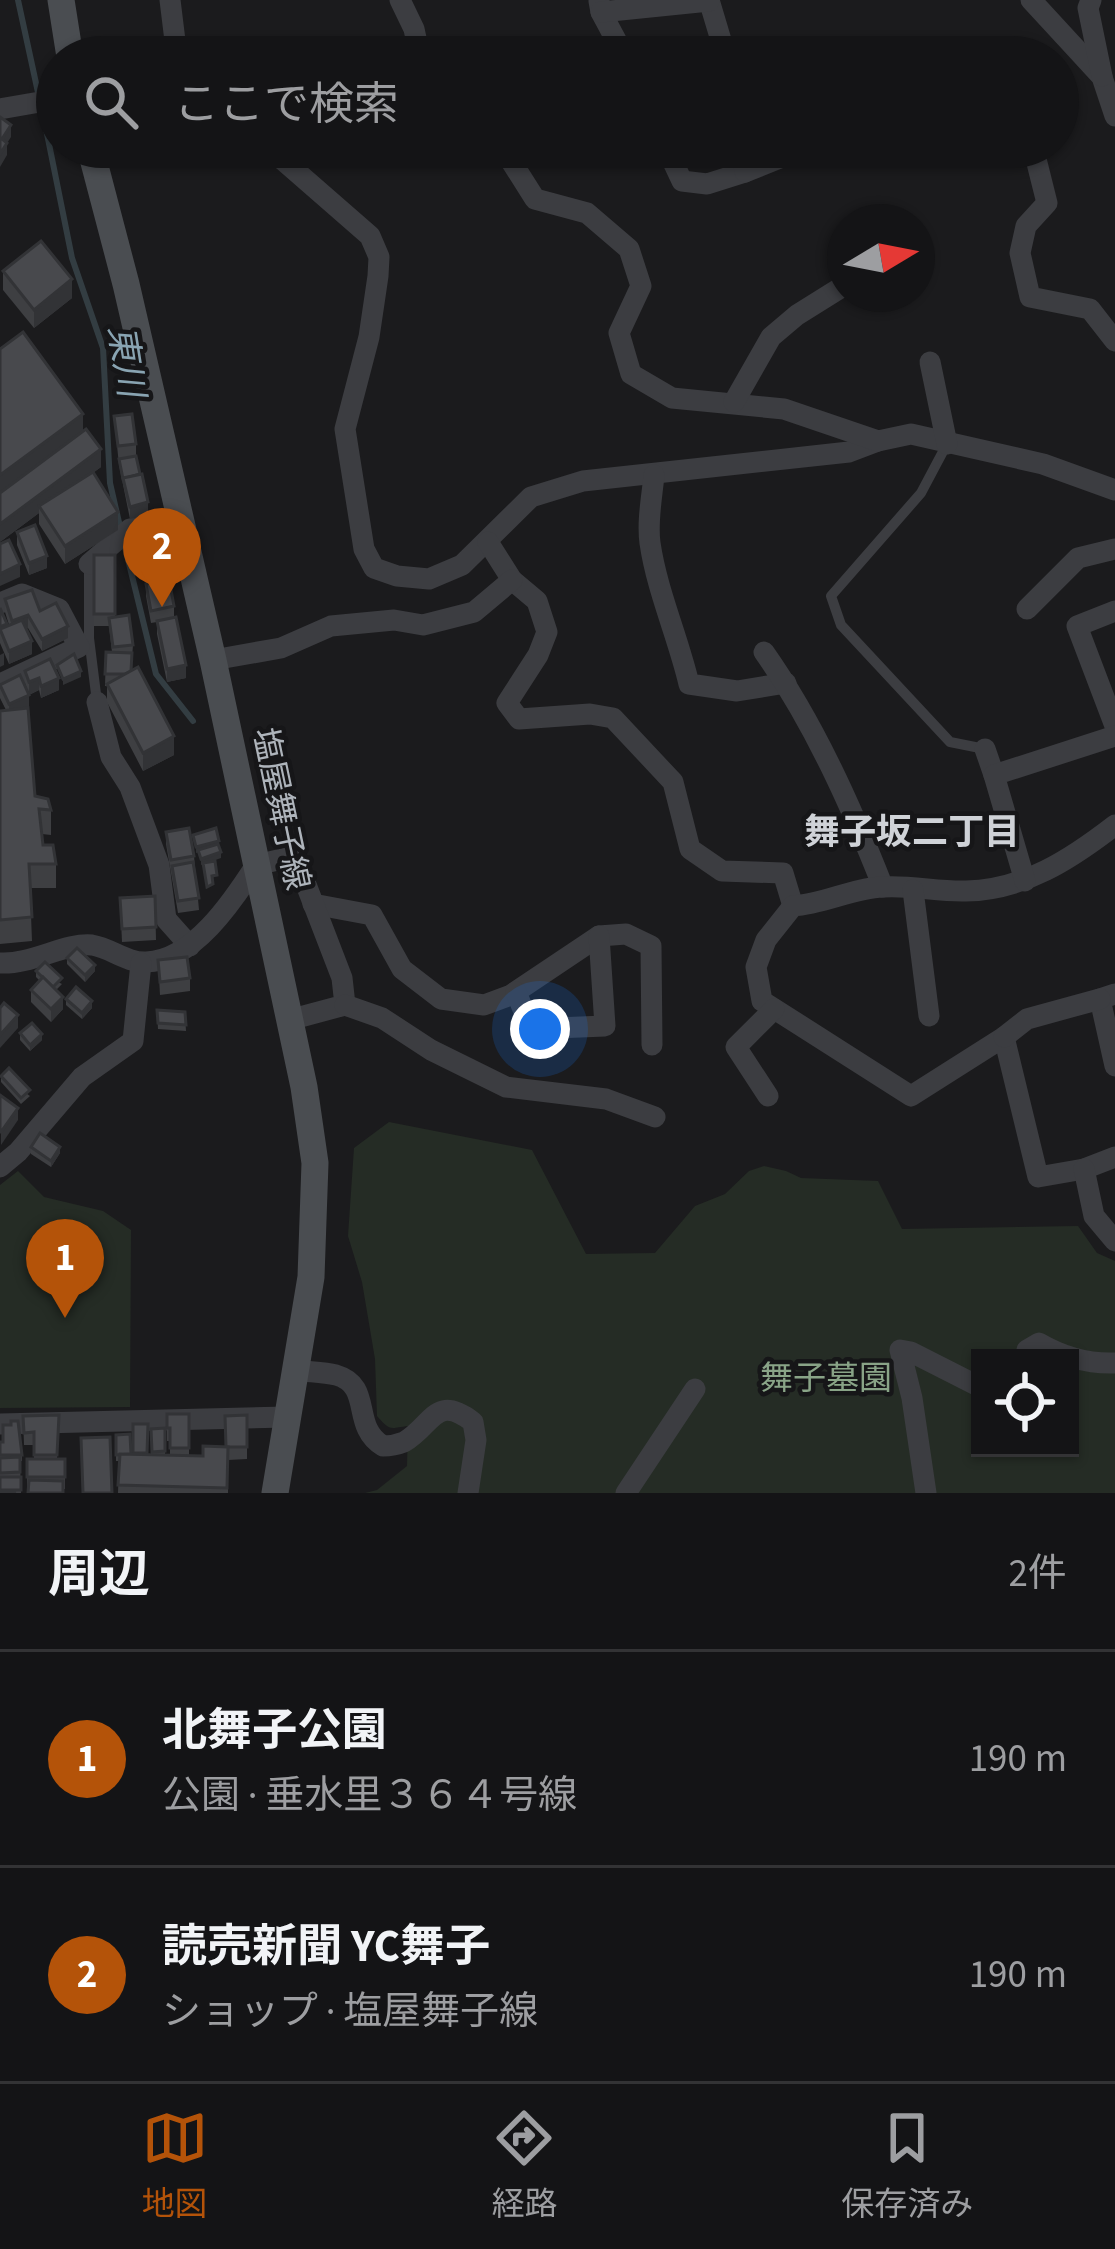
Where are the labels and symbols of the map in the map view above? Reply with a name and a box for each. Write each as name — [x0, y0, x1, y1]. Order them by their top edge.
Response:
north arrow — [827, 204, 935, 312]
water label: 東川 — [95, 321, 157, 404]
pin: 2 — [123, 508, 201, 607]
street label: 塩屋舞子線 — [241, 723, 321, 895]
district label: 舞子坂二丁目 — [804, 807, 1020, 858]
your location — [510, 999, 570, 1059]
pin: 1 — [26, 1219, 104, 1318]
park label: 舞子墓園 — [760, 1355, 892, 1402]

